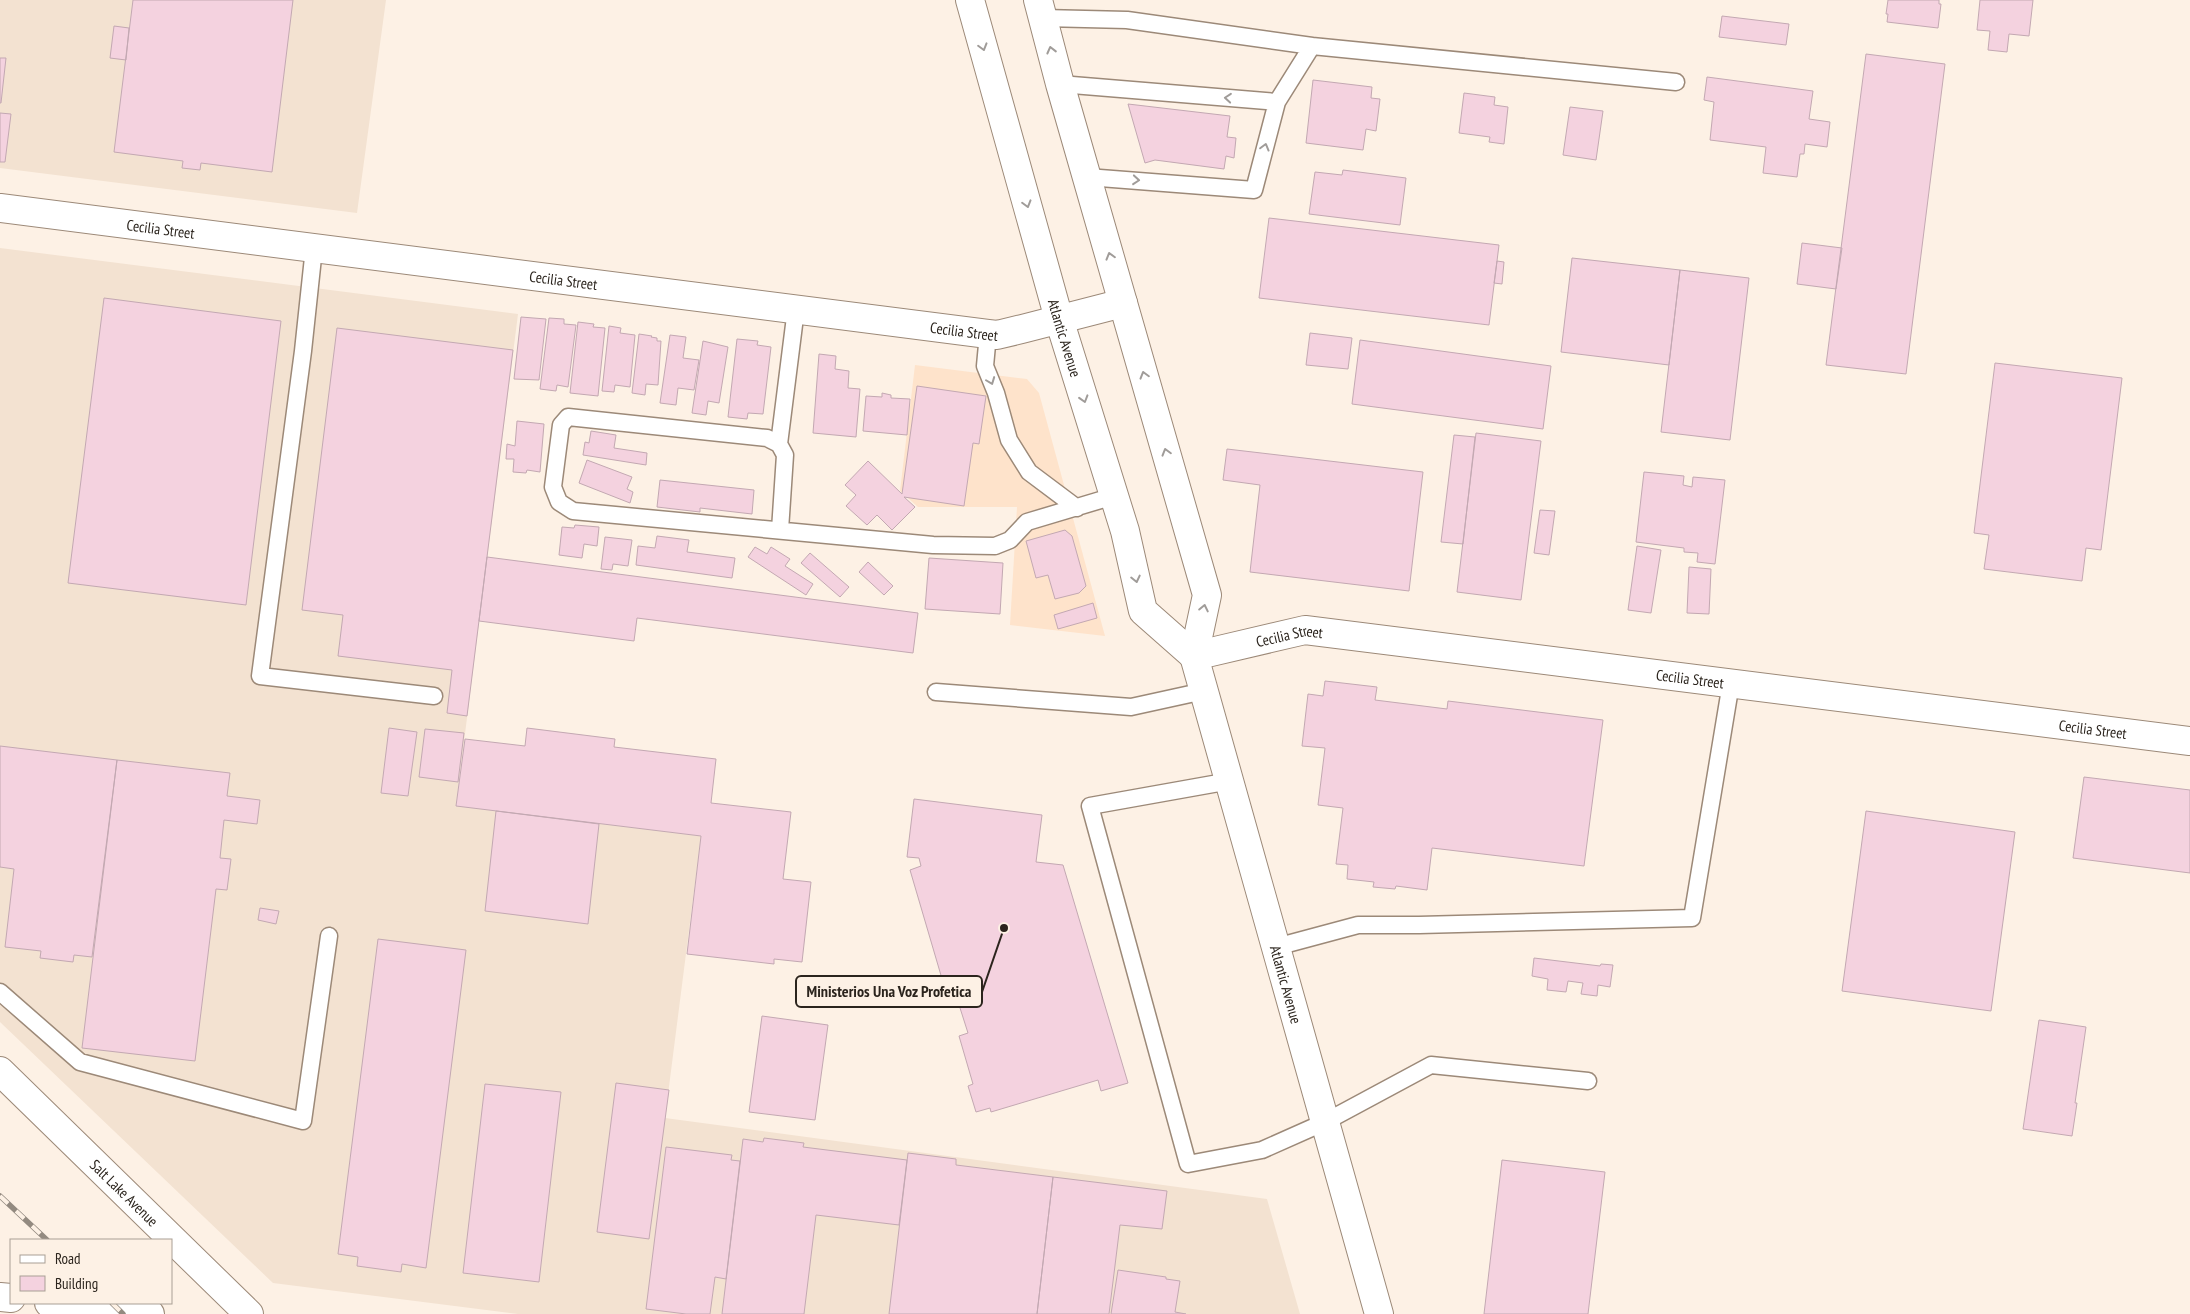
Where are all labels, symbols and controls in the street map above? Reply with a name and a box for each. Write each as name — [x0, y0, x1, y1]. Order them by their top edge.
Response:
one-way arrow — [978, 42, 988, 51]
one-way arrow — [1046, 45, 1057, 54]
one-way arrow — [1224, 92, 1232, 103]
one-way arrow — [1259, 142, 1270, 151]
one-way arrow — [1132, 174, 1140, 185]
one-way arrow — [1021, 199, 1031, 207]
street label: Cecilia Street — [126, 215, 196, 242]
one-way arrow — [1105, 253, 1115, 261]
street label: Cecilia Street — [528, 266, 598, 294]
street label: Atlantic Avenue — [1044, 297, 1086, 379]
street label: Cecilia Street — [929, 317, 999, 345]
one-way arrow — [1139, 371, 1149, 380]
one-way arrow — [985, 377, 995, 385]
one-way arrow — [1079, 395, 1089, 403]
one-way arrow — [1161, 448, 1171, 457]
one-way arrow — [1130, 574, 1141, 583]
one-way arrow — [1199, 604, 1209, 613]
street label: Cecilia Street — [1254, 620, 1324, 651]
street label: Cecilia Street — [1655, 665, 1725, 692]
street label: Cecilia Street — [2058, 715, 2128, 742]
street label: Atlantic Avenue — [1266, 943, 1306, 1026]
callout: Ministerios Una Voz Profetica — [796, 976, 982, 1007]
text: Ministerios Una Voz Profetica — [807, 981, 972, 1001]
street label: Salt Lake Avenue — [86, 1155, 163, 1230]
legend — [10, 1239, 172, 1304]
text: Road — [55, 1249, 81, 1268]
text: Building — [55, 1274, 98, 1293]

